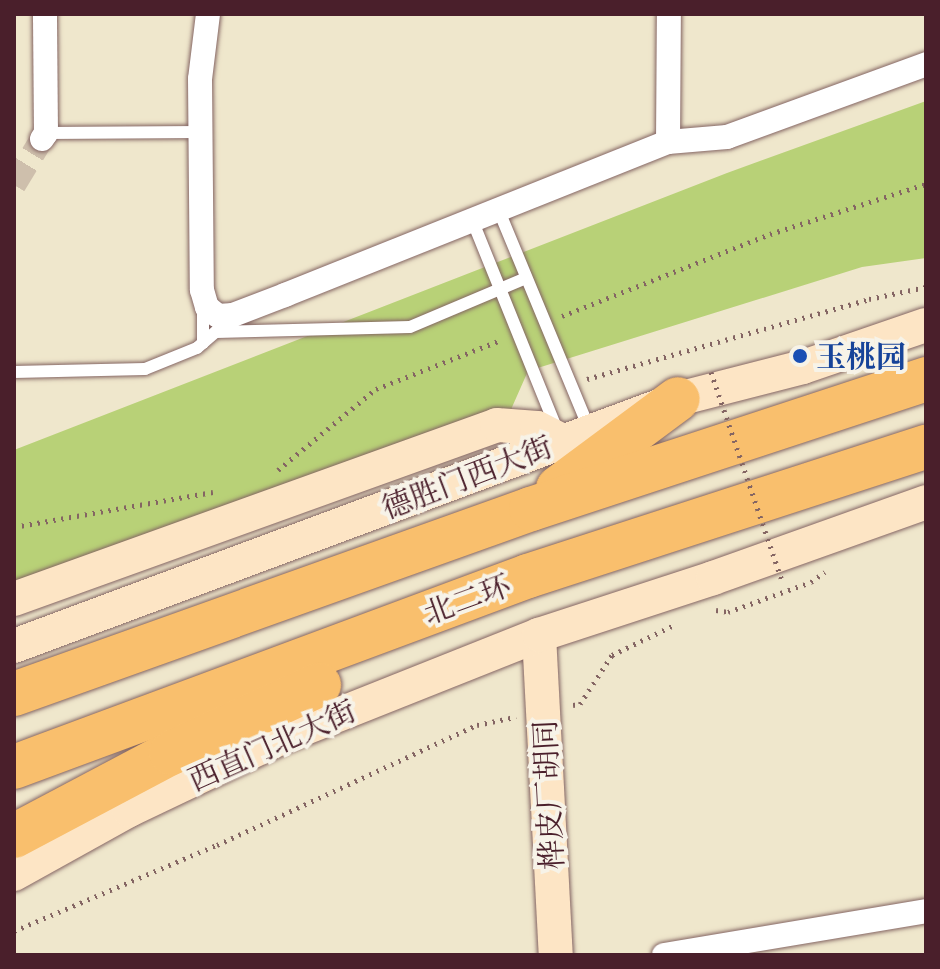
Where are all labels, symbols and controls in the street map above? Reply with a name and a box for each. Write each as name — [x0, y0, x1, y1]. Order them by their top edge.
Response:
place label: 玉桃园 — [816, 338, 906, 374]
marker: 玉桃园 — [791, 347, 809, 365]
street label: 德胜门西大街 — [377, 428, 557, 526]
street label: 北二环 — [419, 567, 515, 631]
street label: 西直门北大街 — [182, 692, 362, 798]
street label: 桦皮厂胡同 — [526, 719, 570, 871]

